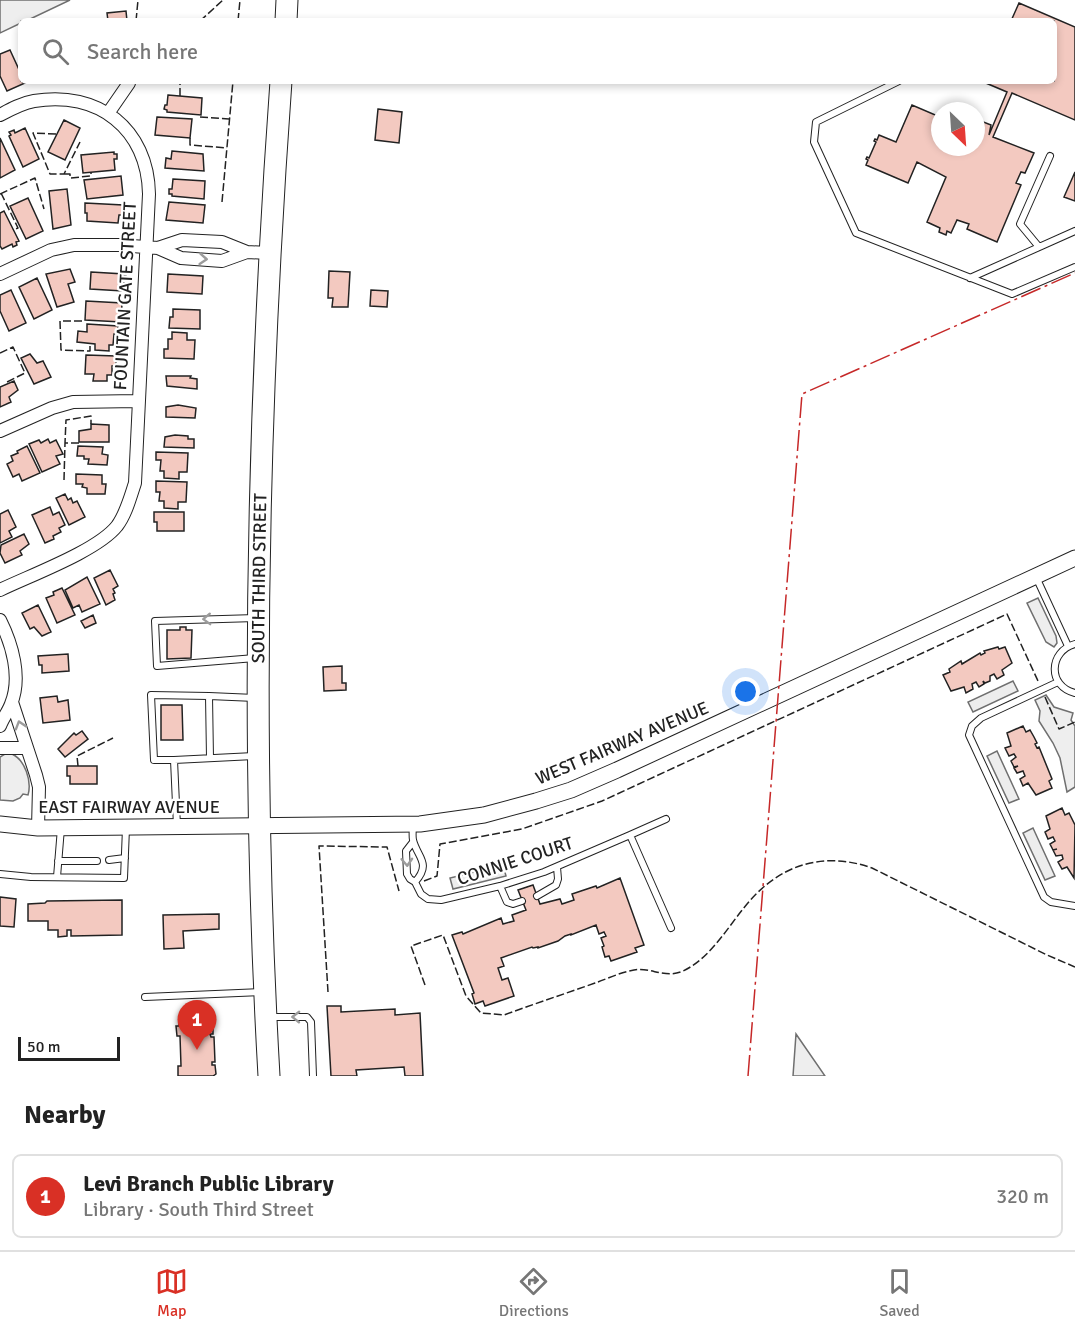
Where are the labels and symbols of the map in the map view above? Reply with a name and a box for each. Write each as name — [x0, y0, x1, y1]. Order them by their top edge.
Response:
north arrow — [931, 102, 985, 156]
street label: FOUNTAIN GATE STREET — [109, 201, 141, 391]
one-way arrow — [198, 252, 207, 265]
street label: SOUTH THIRD STREET — [247, 493, 272, 663]
one-way arrow — [203, 613, 212, 626]
your location — [731, 677, 760, 706]
street label: WEST FAIRWAY AVENUE — [532, 697, 712, 789]
one-way arrow — [15, 720, 27, 731]
street label: EAST FAIRWAY AVENUE — [38, 796, 220, 818]
street label: CONNIE COURT — [454, 832, 576, 890]
one-way arrow — [400, 858, 413, 867]
pin: 1 — [178, 1000, 216, 1050]
one-way arrow — [291, 1011, 300, 1023]
scale bar — [18, 1034, 120, 1062]

